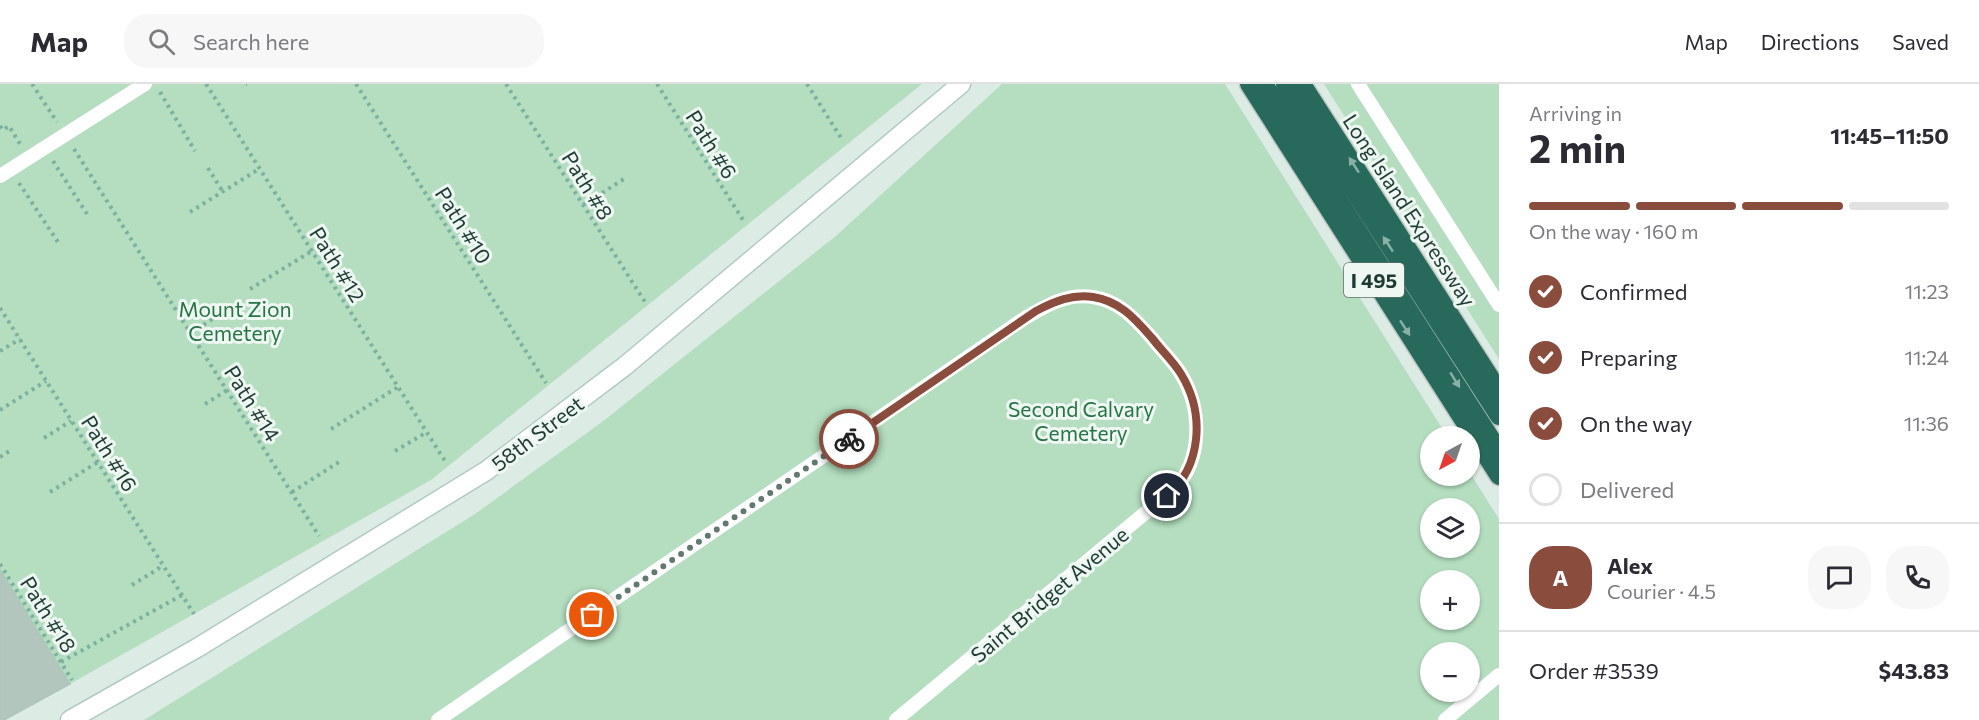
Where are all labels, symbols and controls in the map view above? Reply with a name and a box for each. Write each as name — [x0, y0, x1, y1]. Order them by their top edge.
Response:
search box — [124, 14, 544, 68]
text: Map — [30, 24, 88, 58]
icon: search — [145, 25, 178, 58]
text: Search here — [193, 28, 309, 55]
text: Map — [1685, 29, 1728, 54]
text: Directions — [1761, 29, 1859, 54]
text: Saved — [1892, 29, 1949, 54]
text: Arriving in — [1529, 101, 1622, 125]
street label: Path #6 — [681, 105, 743, 183]
street label: Long Island Expressway — [1338, 109, 1482, 311]
text: 11:45–11:50 — [1830, 122, 1949, 149]
text: 2 min — [1529, 123, 1626, 171]
street label: Path #8 — [557, 146, 619, 224]
one-way arrow — [1349, 157, 1360, 173]
street label: Path #10 — [431, 182, 497, 268]
text: On the way · 160 m — [1529, 219, 1698, 243]
street label: Path #12 — [305, 222, 371, 306]
one-way arrow — [1382, 236, 1394, 252]
road number: I 495 — [1344, 263, 1404, 297]
icon: check — [1529, 275, 1562, 308]
text: Confirmed — [1580, 278, 1687, 305]
text: 11:23 — [1905, 279, 1949, 303]
park label: Mount Zion Cemetery — [178, 296, 292, 345]
one-way arrow — [1399, 320, 1410, 336]
icon: check — [1529, 341, 1562, 374]
text: Preparing — [1580, 344, 1677, 371]
text: 11:24 — [1904, 345, 1949, 369]
street label: Path #14 — [220, 360, 286, 446]
one-way arrow — [1449, 372, 1460, 388]
street label: 58th Street — [486, 390, 588, 476]
park label: Second Calvary Cemetery — [1008, 396, 1154, 445]
icon: check — [1529, 407, 1562, 440]
courier — [819, 409, 879, 469]
street label: Path #16 — [77, 410, 143, 496]
text: On the way — [1580, 410, 1692, 437]
text: 11:36 — [1904, 411, 1949, 435]
icon: bike — [833, 423, 866, 456]
north arrow — [1420, 426, 1480, 486]
map controls — [1420, 426, 1480, 702]
pin — [1141, 470, 1192, 521]
text: Delivered — [1580, 476, 1674, 503]
icon: home — [1150, 479, 1183, 512]
button: layers — [1420, 498, 1480, 558]
street label: Saint Bridget Avenue — [965, 521, 1133, 667]
button: chat — [1808, 546, 1871, 609]
button: phone — [1886, 546, 1949, 609]
text: Alex — [1607, 552, 1653, 579]
text: A — [1553, 564, 1568, 591]
button: + — [1420, 570, 1480, 630]
street label: Path #18 — [16, 571, 82, 657]
text: Courier · 4.5 — [1607, 579, 1716, 603]
pin — [566, 589, 617, 640]
icon: bag — [575, 598, 608, 631]
button: − — [1420, 642, 1480, 702]
text: Order #3539 — [1529, 657, 1659, 684]
text: $43.83 — [1879, 657, 1949, 684]

